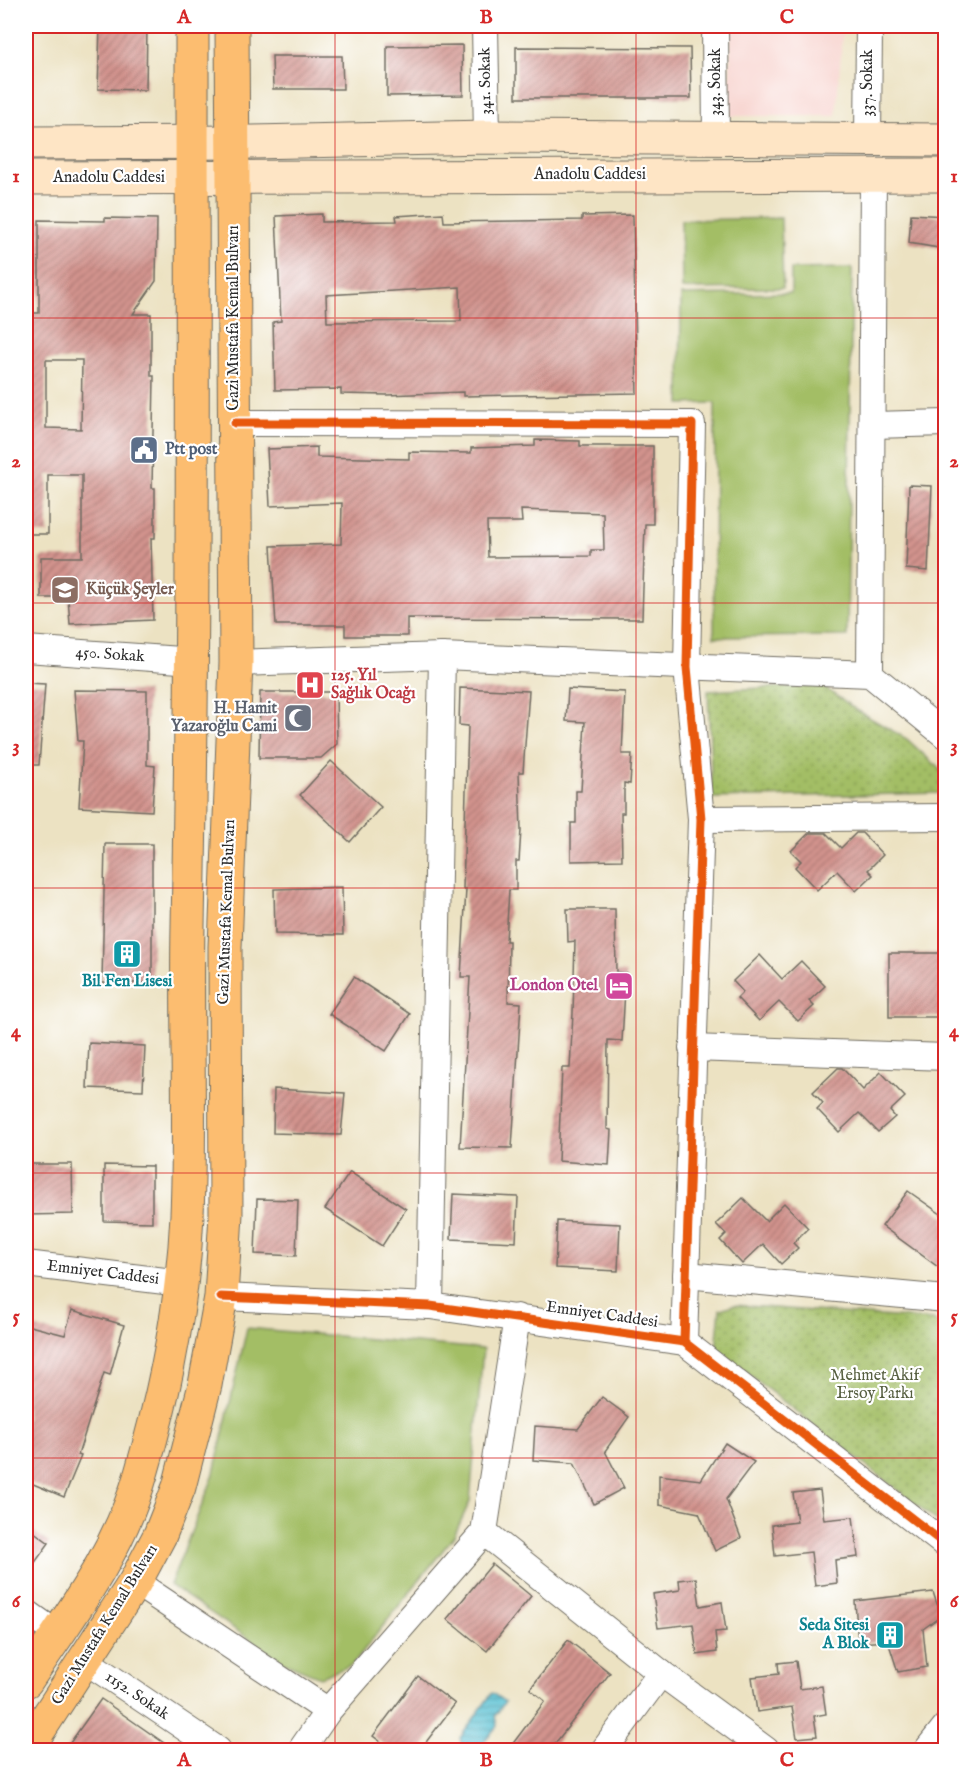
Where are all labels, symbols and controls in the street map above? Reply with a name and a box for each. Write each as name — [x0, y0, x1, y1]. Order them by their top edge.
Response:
text: A — [176, 5, 192, 30]
text: B — [479, 5, 493, 30]
text: C — [780, 5, 794, 30]
street label: 341. Sokak — [475, 47, 497, 115]
street label: 343. Sokak — [706, 48, 726, 116]
street label: 337. Sokak — [858, 49, 878, 117]
text: 1 — [12, 164, 20, 189]
text: 1 — [950, 164, 958, 189]
street label: Anadolu Caddesi — [533, 165, 646, 185]
street label: Anadolu Caddesi — [52, 168, 165, 188]
street label: Gazi Mustafa Kemal Bulvarı — [224, 225, 244, 411]
public building icon: Ptt post — [128, 434, 160, 466]
place label: Ptt post — [165, 440, 218, 460]
text: 2 — [11, 449, 21, 474]
text: 2 — [949, 449, 959, 474]
school or university icon: Küçük Şeyler — [49, 574, 81, 606]
place label: Küçük Şeyler — [86, 580, 174, 600]
street label: 450. Sokak — [75, 643, 146, 667]
place label: 125. Yıl Sağlık Ocağı — [331, 666, 416, 704]
hospital icon: 125. Yıl Sağlık Ocağı — [294, 669, 326, 701]
place label: H. Hamit Yazaroğlu Cami — [171, 699, 278, 737]
mosque icon: H. Hamit Yazaroğlu Cami — [282, 702, 314, 734]
text: 3 — [12, 734, 20, 759]
text: 3 — [950, 734, 958, 759]
street label: Gazi Mustafa Kemal Bulvarı — [214, 819, 240, 1005]
building icon: Bil Fen Lisesi — [111, 938, 143, 970]
hotel icon: London Otel — [603, 970, 635, 1002]
place label: Bil Fen Lisesi — [82, 972, 173, 992]
place label: London Otel — [510, 976, 599, 996]
text: 4 — [11, 1019, 22, 1044]
text: 4 — [949, 1019, 960, 1044]
street label: Emniyet Caddesi — [46, 1256, 160, 1290]
street label: Emniyet Caddesi — [545, 1297, 659, 1333]
text: 5 — [12, 1304, 20, 1329]
text: 5 — [950, 1304, 958, 1329]
park label: Mehmet Akif Ersoy Parkı — [831, 1366, 923, 1404]
street label: Gazi Mustafa Kemal Bulvarı — [47, 1541, 163, 1709]
text: 6 — [12, 1589, 22, 1614]
text: 6 — [950, 1589, 960, 1614]
place label: Seda Sitesi A Blok — [799, 1616, 870, 1654]
building icon: Seda Sitesi A Blok — [874, 1619, 906, 1651]
street label: 1152. Sokak — [101, 1667, 173, 1725]
text: A — [176, 1748, 192, 1773]
text: B — [479, 1748, 493, 1773]
text: C — [780, 1748, 794, 1773]

